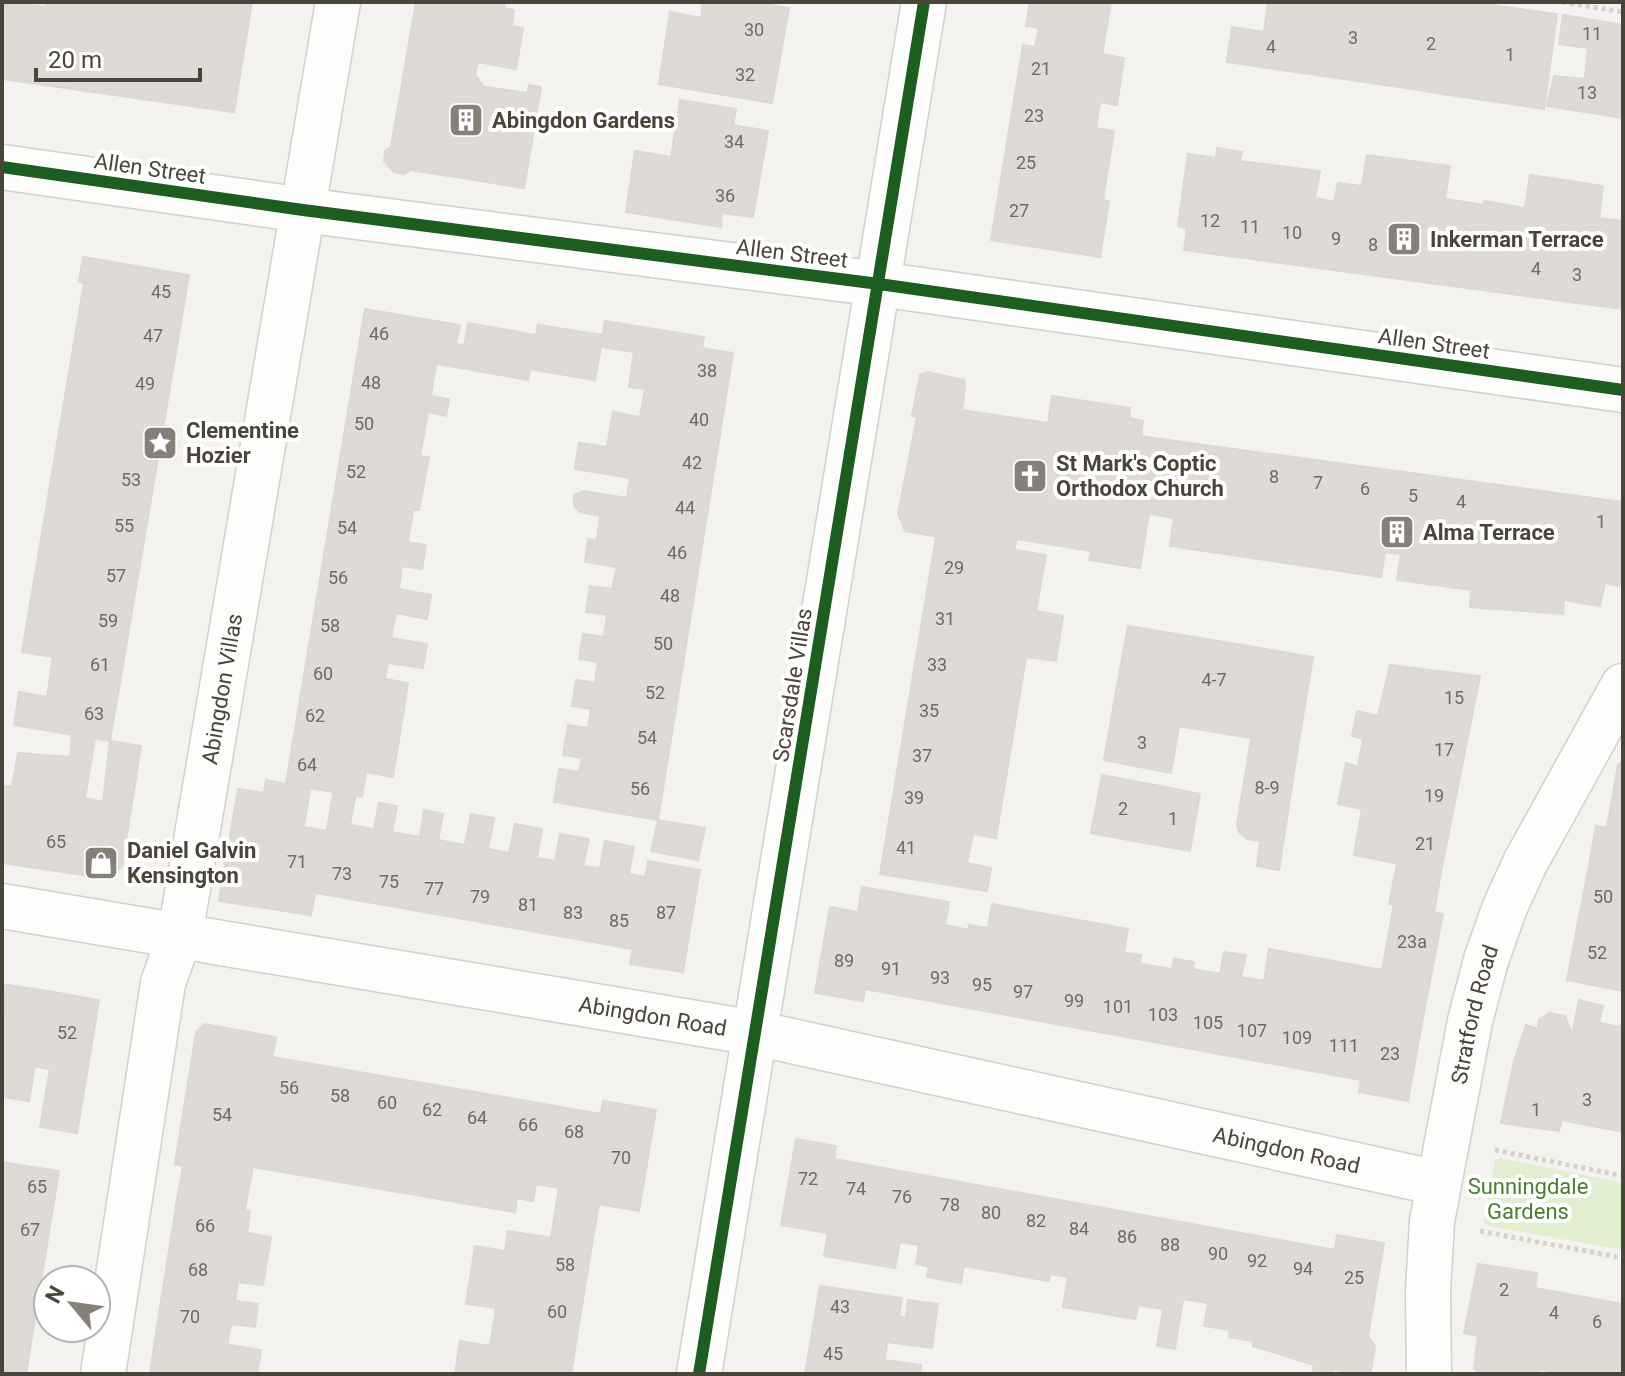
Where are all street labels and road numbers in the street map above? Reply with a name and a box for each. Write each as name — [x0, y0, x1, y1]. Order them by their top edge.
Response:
street label: Allen Street — [93, 148, 207, 189]
street label: Allen Street — [735, 234, 849, 273]
street label: Allen Street — [1377, 323, 1491, 364]
street label: Scarsdale Villas — [768, 606, 817, 764]
street label: Abingdon Villas — [197, 612, 247, 766]
street label: Stratford Road — [1446, 941, 1503, 1086]
street label: Abingdon Road — [577, 991, 729, 1041]
street label: Abingdon Road — [1211, 1122, 1362, 1179]

